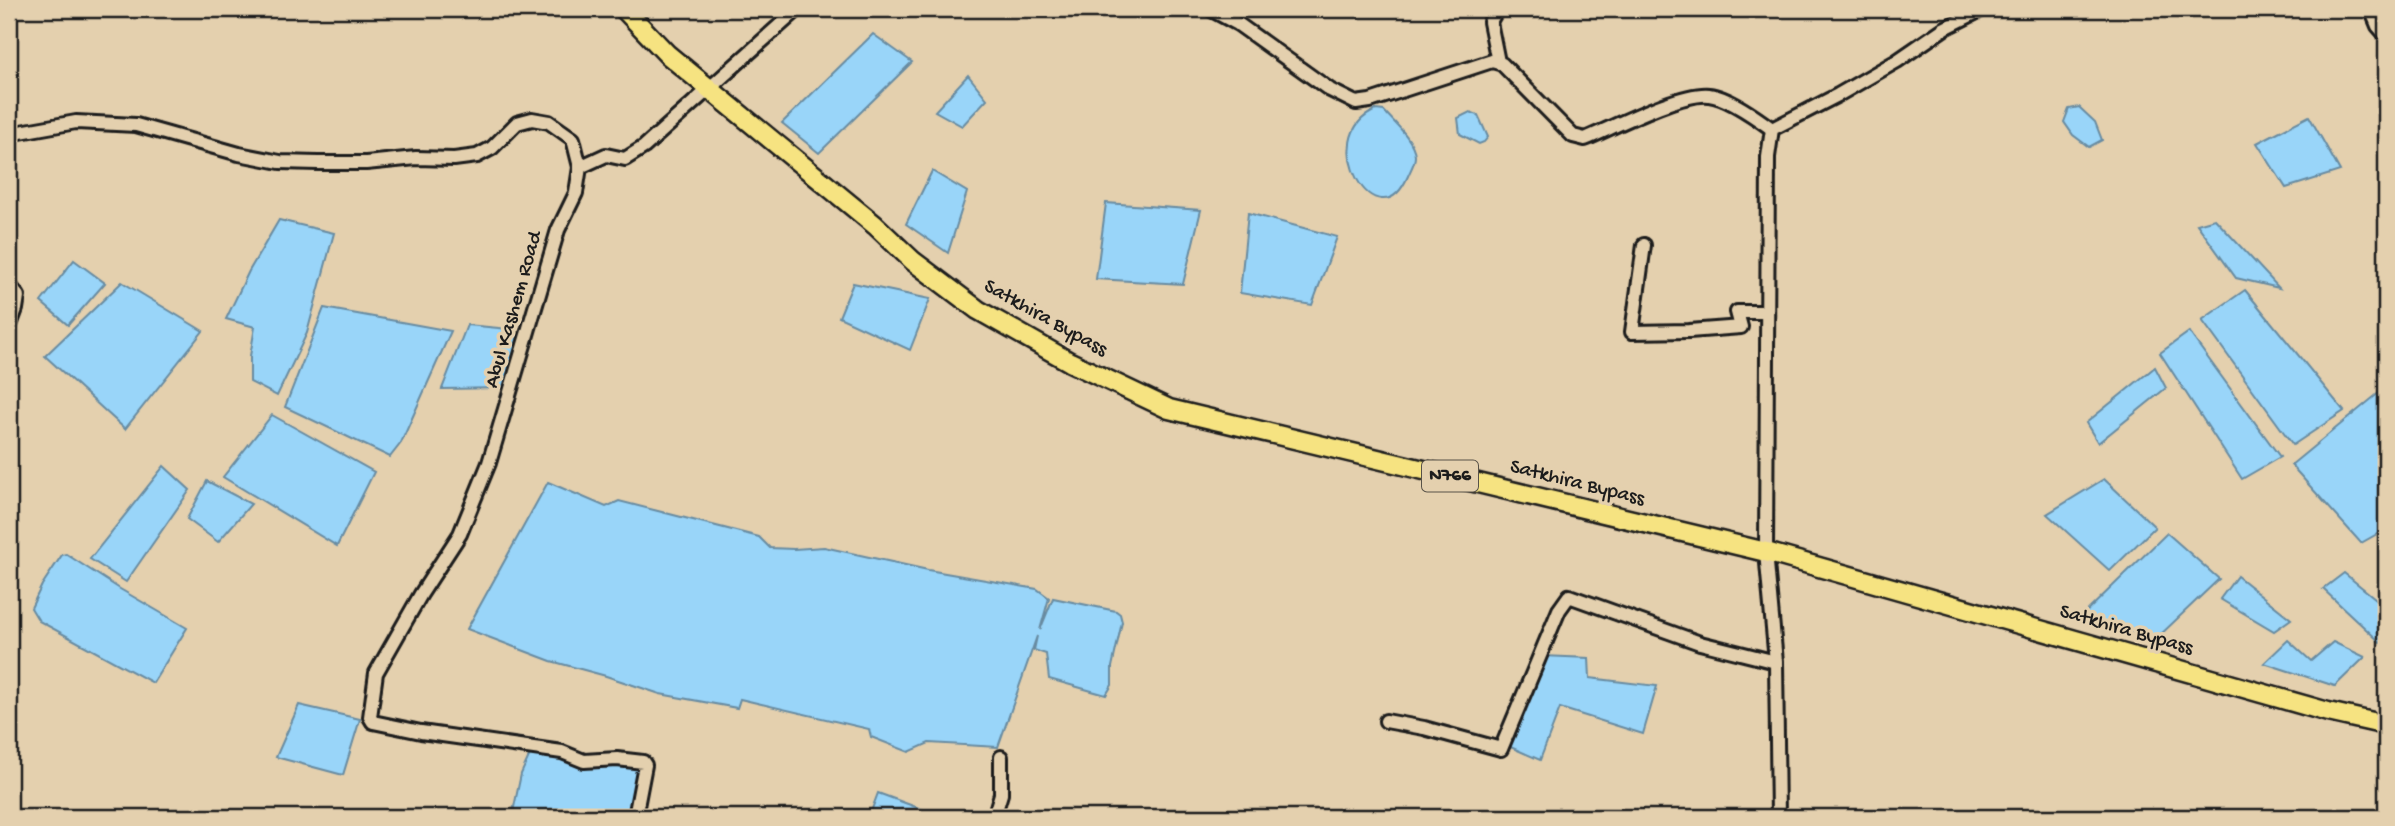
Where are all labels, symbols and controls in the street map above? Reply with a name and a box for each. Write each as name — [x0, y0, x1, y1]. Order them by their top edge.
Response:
street label: Abul Kashem Road — [481, 227, 550, 391]
street label: Satkhira Bypass — [979, 275, 1112, 364]
street label: Satkhira Bypass — [1507, 455, 1648, 513]
road number: N766 — [1422, 461, 1478, 491]
street label: Satkhira Bypass — [2056, 600, 2197, 662]

